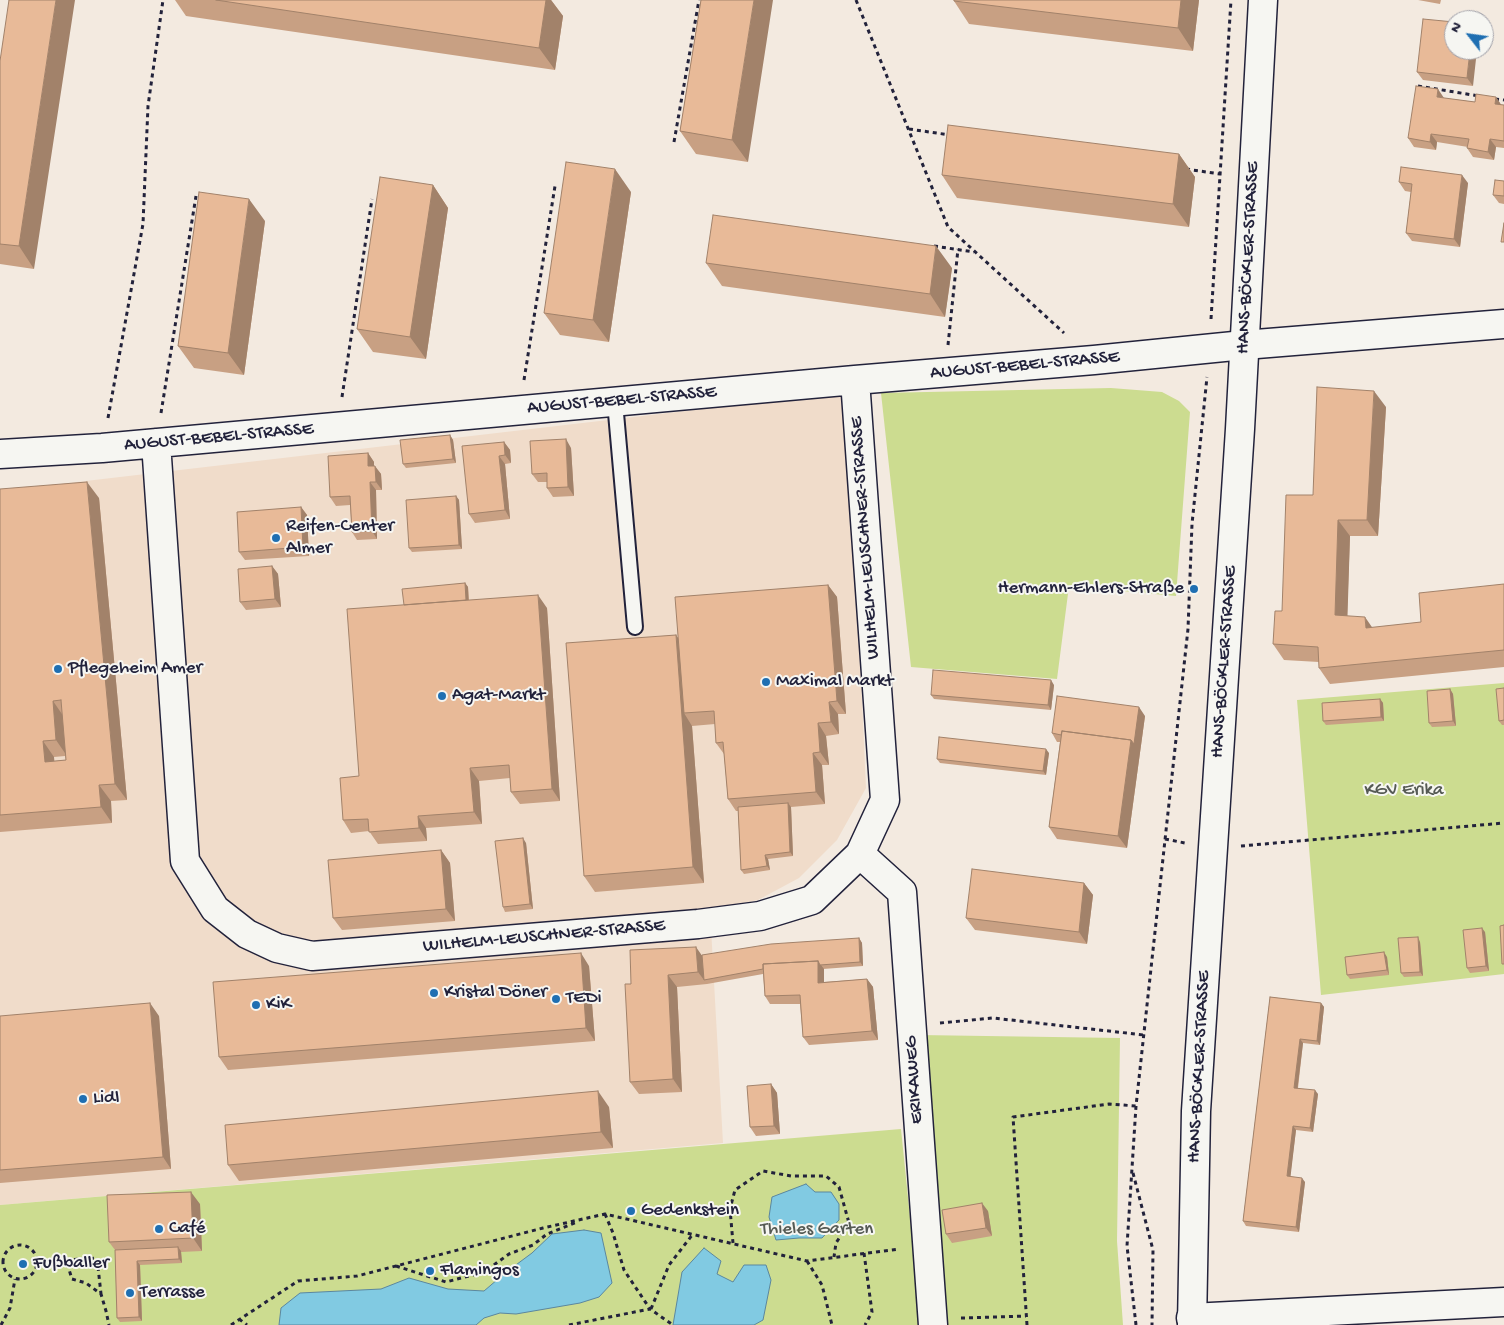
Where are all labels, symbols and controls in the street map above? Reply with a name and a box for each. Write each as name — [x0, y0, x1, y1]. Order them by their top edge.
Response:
north arrow — [1444, 10, 1494, 60]
text: N — [1447, 20, 1466, 36]
street label: HANS-BÖCKLER-STRASSE — [1233, 161, 1265, 355]
street label: AUGUST-BEBEL-STRASSE — [929, 346, 1121, 386]
street label: AUGUST-BEBEL-STRASSE — [526, 381, 718, 421]
street label: WILHELM-LEUSCHNER-STRASSE — [846, 416, 886, 660]
street label: AUGUST-BEBEL-STRASSE — [123, 418, 315, 458]
place label: Reifen-Center Almer — [286, 516, 394, 560]
marker: Reifen-Center Almer — [270, 532, 282, 544]
street label: HANS-BÖCKLER-STRASSE — [1207, 565, 1243, 759]
place label: Hermann-Ehlers-Straße — [998, 578, 1184, 600]
marker: Hermann-Ehlers-Straße — [1188, 583, 1200, 595]
place label: Pflegeheim Amer — [68, 658, 202, 680]
marker: Pflegeheim Amer — [52, 663, 64, 675]
place label: Maximal Markt — [776, 671, 893, 693]
marker: Maximal Markt — [760, 676, 772, 688]
place label: Agat-Markt — [452, 685, 545, 707]
marker: Agat-Markt — [436, 690, 448, 702]
park label: KGV Erika — [1364, 780, 1444, 802]
street label: WILHELM-LEUSCHNER-STRASSE — [422, 915, 666, 959]
street label: HANS-BÖCKLER-STRASSE — [1184, 970, 1216, 1164]
place label: Kristal Döner — [444, 982, 547, 1004]
marker: Kristal Döner — [428, 987, 440, 999]
place label: TEDi — [566, 988, 602, 1010]
marker: TEDi — [550, 993, 562, 1005]
place label: KiK — [266, 994, 291, 1016]
marker: KiK — [250, 999, 262, 1011]
street label: ERIKAWEG — [901, 1035, 929, 1125]
place label: Lidl — [93, 1088, 119, 1110]
marker: Lidl — [77, 1093, 89, 1105]
place label: Gedenkstein — [641, 1200, 739, 1222]
marker: Gedenkstein — [625, 1205, 637, 1217]
place label: Café — [169, 1218, 205, 1240]
park label: Thieles Garten — [761, 1219, 873, 1241]
marker: Café — [153, 1223, 165, 1235]
place label: Fußballer — [33, 1253, 109, 1275]
marker: Fußballer — [17, 1258, 29, 1270]
place label: Flamingos — [440, 1260, 519, 1282]
marker: Flamingos — [424, 1265, 436, 1277]
place label: Terrasse — [140, 1282, 205, 1304]
marker: Terrasse — [124, 1287, 136, 1299]

